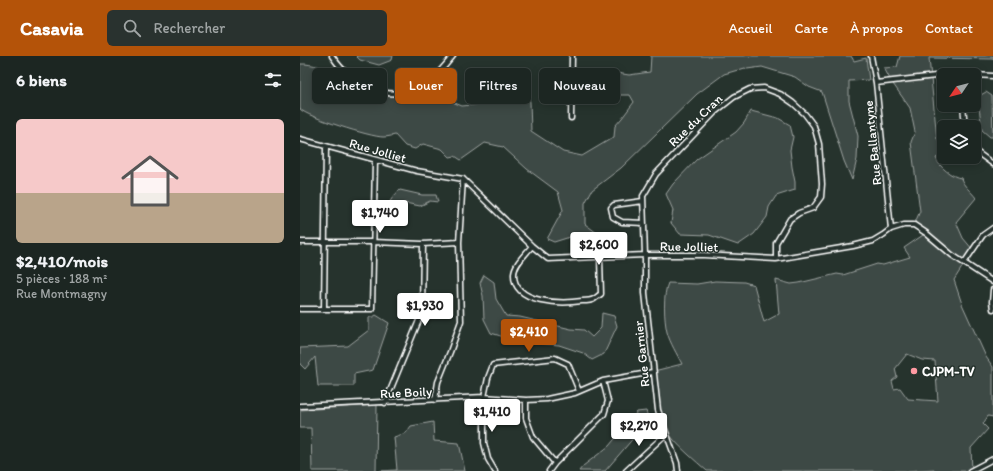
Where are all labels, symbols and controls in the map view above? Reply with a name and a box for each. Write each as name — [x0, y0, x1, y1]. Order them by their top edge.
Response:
search box — [107, 10, 387, 46]
text: Casavia — [20, 17, 83, 40]
icon: search — [121, 17, 143, 39]
text: Rechercher — [153, 19, 225, 37]
text: Accueil — [729, 20, 772, 37]
text: Carte — [794, 20, 828, 37]
text: À propos — [850, 20, 903, 37]
text: Contact — [925, 20, 973, 37]
chip: Acheter — [312, 68, 387, 104]
chip: Louer — [395, 68, 457, 104]
chip: Filtres — [465, 68, 531, 104]
chip: Nouveau — [539, 68, 620, 104]
north arrow — [937, 68, 981, 112]
map controls — [937, 68, 981, 164]
icon: filters — [262, 69, 284, 91]
text: 6 biens — [16, 70, 67, 90]
street label: Rue du Cran — [665, 91, 726, 150]
street label: Rue Ballantyne — [861, 100, 884, 186]
button: layers — [937, 120, 981, 164]
street label: Rue Jolliet — [348, 135, 408, 166]
icon: home — [114, 145, 186, 217]
pin: $1,740 — [347, 200, 413, 234]
text: $1,740 — [361, 205, 399, 220]
pin: $2,600 — [566, 232, 632, 266]
text: $2,600 — [579, 237, 619, 252]
street label: Rue Jolliet — [660, 238, 718, 255]
text: $2,410/mois — [16, 251, 108, 271]
text: 5 pièces · 188 m² — [16, 271, 107, 286]
text: Rue Montmagny — [16, 286, 107, 301]
pin: $1,930 — [392, 293, 458, 327]
text: $1,930 — [406, 298, 444, 313]
pin: $2,410 — [496, 319, 562, 353]
street label: Rue Garnier — [630, 319, 652, 388]
text: $2,410 — [510, 324, 548, 339]
place label: CJPM-TV — [922, 364, 975, 379]
marker: CJPM-TV — [909, 366, 919, 376]
street label: Rue Boily — [380, 384, 432, 401]
pin: $1,410 — [459, 399, 525, 433]
text: $1,410 — [473, 404, 511, 419]
pin: $2,270 — [606, 413, 672, 447]
text: $2,270 — [620, 418, 658, 433]

